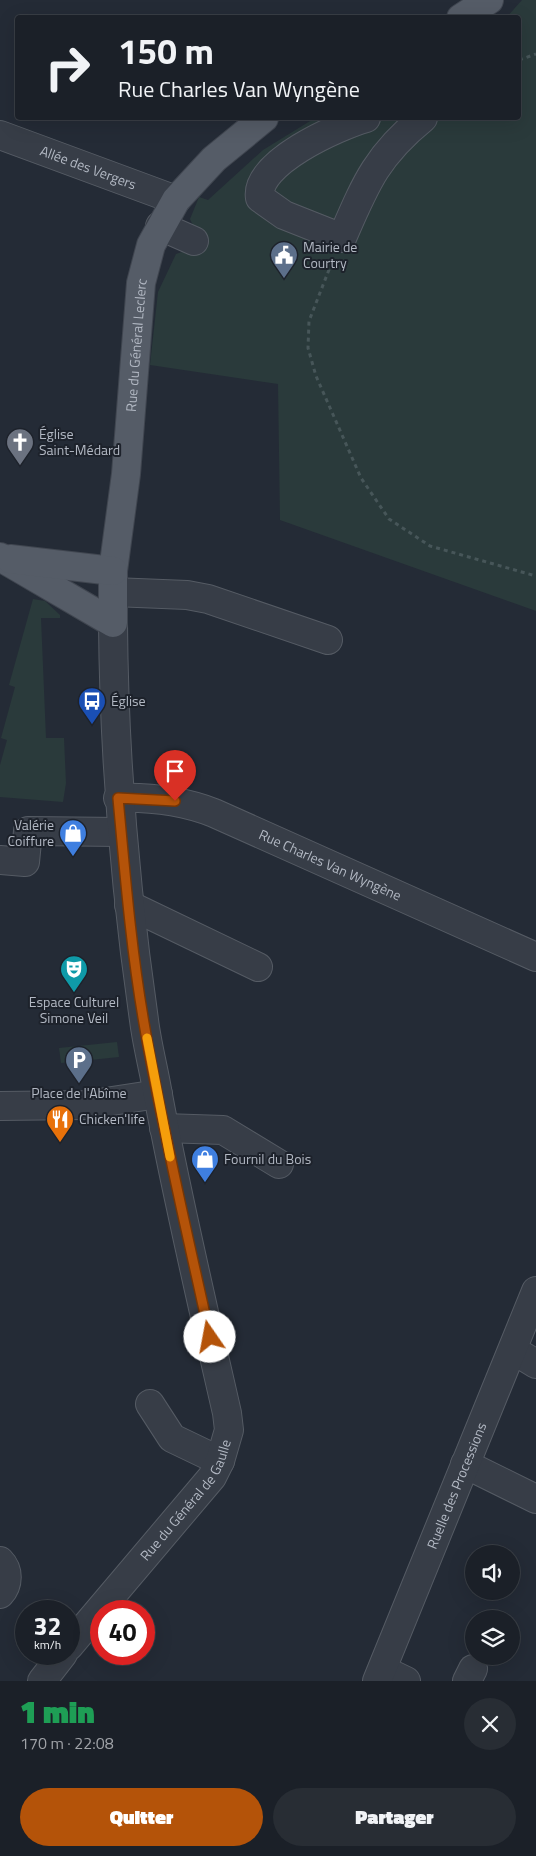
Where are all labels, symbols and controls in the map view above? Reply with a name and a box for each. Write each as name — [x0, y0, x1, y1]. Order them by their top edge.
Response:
text: 150 m — [118, 24, 214, 78]
icon: right — [35, 35, 100, 100]
text: Rue Charles Van Wyngène — [118, 72, 360, 106]
street label: Allée des Vergers — [37, 140, 140, 195]
place label: Mairie de Courtry — [303, 236, 357, 273]
public building icon: Mairie de Courtry — [269, 240, 299, 279]
street label: Rue du Général Leclerc — [120, 276, 152, 413]
place label: Église Saint-Médard — [39, 423, 120, 460]
church icon: Église Saint-Médard — [5, 427, 35, 466]
bus stop icon: Église — [77, 686, 107, 725]
place label: Église — [111, 690, 146, 711]
pin — [154, 750, 196, 801]
icon: arrive — [161, 757, 189, 785]
place label: Valérie Coiffure — [8, 814, 54, 851]
shop icon: Valérie Coiffure — [58, 818, 88, 857]
street label: Rue Charles Van Wyngène — [256, 823, 405, 906]
theatre icon: Espace Culturel Simone Veil — [59, 954, 89, 993]
place label: Espace Culturel Simone Veil — [29, 991, 119, 1028]
parking icon: Place de l'Abîme — [64, 1045, 94, 1084]
place label: Place de l'Abîme — [31, 1082, 127, 1103]
restaurant icon: Chicken'life — [45, 1104, 75, 1143]
place label: Chicken'life — [79, 1108, 145, 1129]
shop icon: Fournil du Bois — [190, 1144, 220, 1183]
place label: Fournil du Bois — [224, 1148, 311, 1169]
position arrow — [183, 1310, 235, 1362]
street label: Ruelle des Processions — [421, 1419, 491, 1552]
street label: Rue du Général de Gaulle — [135, 1437, 236, 1565]
map controls — [465, 1545, 520, 1665]
button: sound — [465, 1545, 520, 1600]
speed limit sign: 40 — [90, 1600, 155, 1665]
text: 32 — [33, 1607, 62, 1645]
button: layers — [465, 1610, 520, 1665]
text: km/h — [34, 1635, 61, 1654]
text: 1 min — [20, 1689, 95, 1735]
button: close — [464, 1698, 516, 1750]
text: 170 m · 22:08 — [20, 1731, 114, 1755]
button: Quitter — [20, 1788, 263, 1846]
button: Partager — [273, 1788, 516, 1846]

